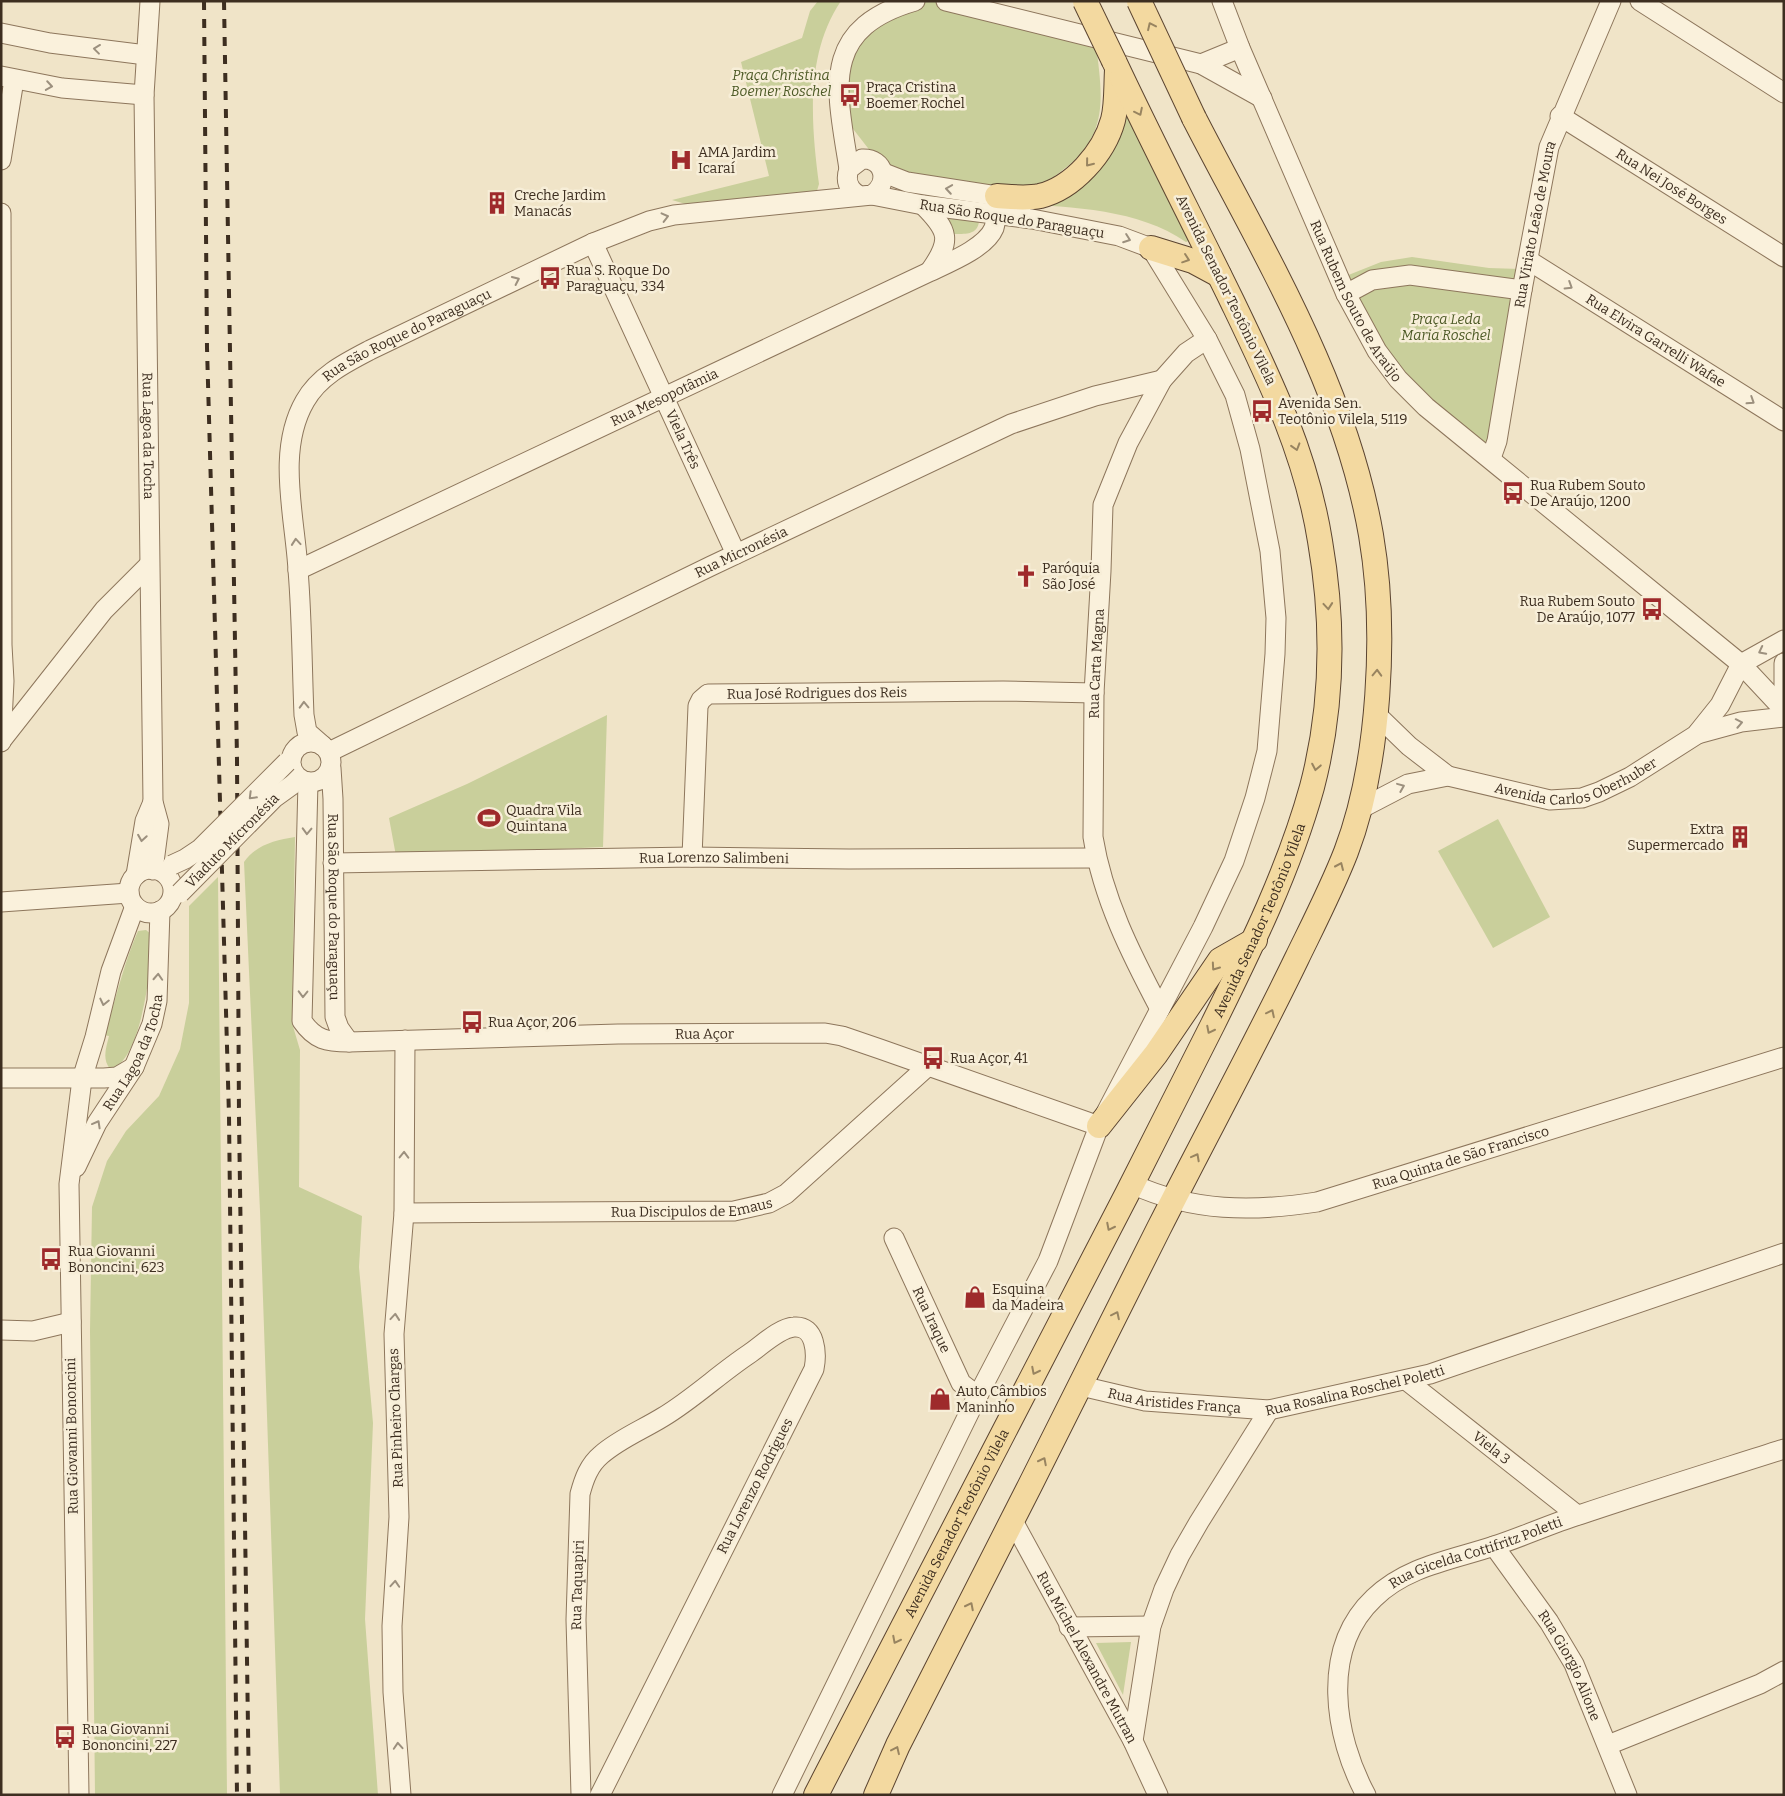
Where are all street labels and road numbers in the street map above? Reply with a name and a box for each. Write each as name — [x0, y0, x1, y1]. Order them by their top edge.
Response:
street label: Rua Viriato Leão de Moura — [1511, 138, 1559, 309]
street label: Rua Nei José Borges — [1613, 145, 1731, 228]
street label: Avenida Senador Teotônio Vilela — [1172, 192, 1280, 388]
street label: Rua São Roque do Paraguaçu — [918, 196, 1106, 242]
street label: Rua Rubem Souto de Araújo — [1307, 217, 1406, 385]
street label: Rua São Roque do Paraguaçu — [319, 285, 494, 385]
street label: Rua Elvira Garrelli Wafae — [1583, 290, 1729, 391]
street label: Rua Mesopotâmia — [608, 364, 721, 430]
street label: Rua Lagoa da Tocha — [139, 372, 158, 500]
street label: Viela Três — [662, 407, 704, 472]
street label: Rua Micronésia — [692, 522, 790, 581]
street label: Rua Carta Magna — [1085, 608, 1107, 719]
street label: Rua José Rodrigues dos Reis — [727, 683, 907, 702]
street label: Avenida Carlos Oberhuber — [1493, 754, 1660, 809]
street label: Viaduto Micronésia — [182, 789, 283, 891]
street label: Rua São Roque do Paraguaçu — [325, 813, 343, 1001]
street label: Avenida Senador Teotônio Vilela — [1209, 821, 1309, 1020]
street label: Rua Lorenzo Salimbeni — [639, 848, 789, 867]
street label: Rua Lagoa da Tocha — [99, 994, 166, 1114]
street label: Rua Açor — [675, 1025, 734, 1042]
street label: Rua Quinta de São Francisco — [1370, 1122, 1551, 1193]
street label: Rua Discipulos de Emaus — [611, 1194, 774, 1220]
street label: Rua Iraque — [909, 1284, 954, 1355]
street label: Rua Pinheiro Chargas — [385, 1348, 407, 1488]
street label: Rua Giovanni Bononcini — [62, 1357, 82, 1515]
street label: Rua Rosalina Roschel Poletti — [1264, 1361, 1447, 1419]
street label: Rua Aristides França — [1106, 1384, 1242, 1416]
street label: Rua Lorenzo Rodrigues — [713, 1415, 797, 1557]
street label: Avenida Senador Teotônio Vilela — [901, 1426, 1013, 1620]
street label: Viela 3 — [1469, 1427, 1514, 1468]
street label: Rua Gicelda Cottifritz Poletti — [1386, 1513, 1564, 1592]
street label: Rua Taquapiri — [567, 1540, 587, 1631]
street label: Rua Michel Alexandre Mutran — [1034, 1568, 1141, 1746]
street label: Rua Giorgio Alione — [1535, 1607, 1604, 1723]

